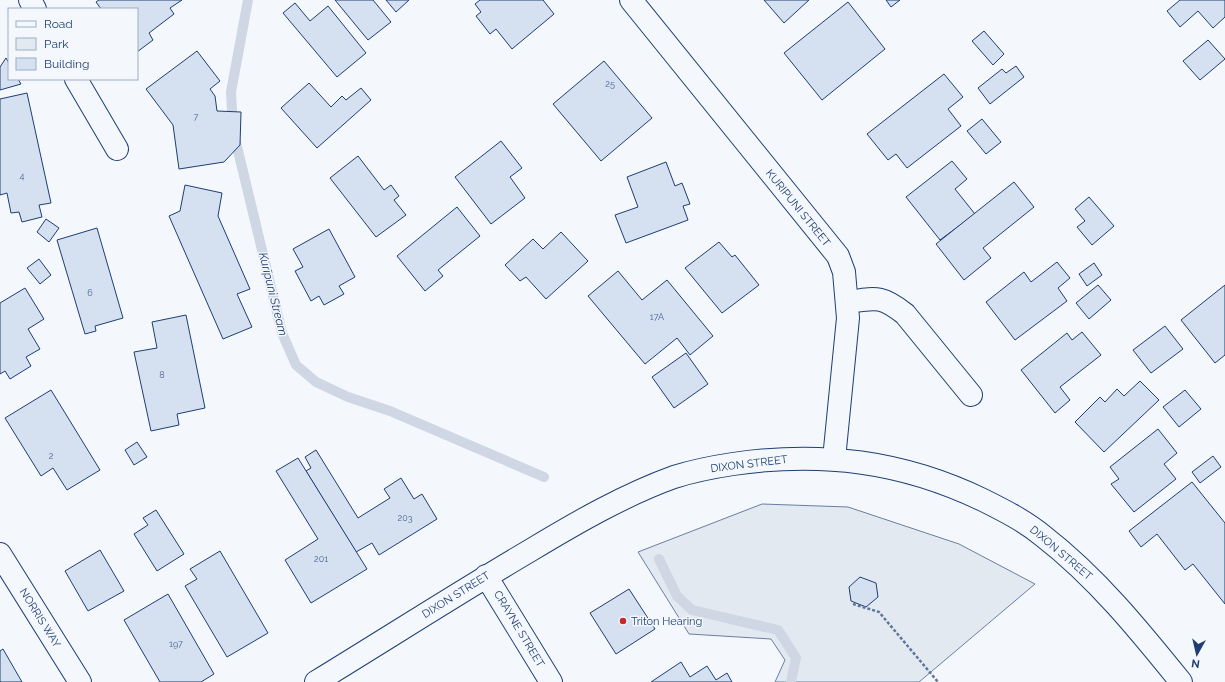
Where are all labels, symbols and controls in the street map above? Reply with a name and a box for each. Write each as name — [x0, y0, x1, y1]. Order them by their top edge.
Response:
legend — [8, 8, 138, 80]
text: Road — [44, 17, 73, 31]
text: Park — [44, 37, 69, 51]
text: Building — [44, 57, 90, 71]
house number: 25 — [605, 79, 615, 89]
house number: 7 — [194, 112, 199, 122]
street label: KURIPUNI STREET — [763, 167, 833, 249]
house number: 4 — [20, 171, 25, 181]
water label: Kurīpuni Stream — [256, 251, 290, 337]
house number: 6 — [87, 288, 93, 298]
house number: 17A — [650, 312, 664, 322]
house number: 8 — [159, 370, 165, 380]
house number: 2 — [49, 451, 54, 461]
street label: DIXON STREET — [710, 453, 788, 475]
house number: 203 — [397, 513, 413, 523]
street label: DIXON STREET — [1027, 523, 1095, 583]
house number: 201 — [314, 554, 328, 564]
street label: DIXON STREET — [420, 569, 493, 621]
street label: NORRIS WAY — [17, 586, 63, 650]
street label: CRAYNE STREET — [491, 588, 547, 670]
place label: Triton Hearing — [631, 615, 702, 628]
marker: Triton Hearing — [618, 616, 628, 626]
north arrow — [1177, 634, 1217, 674]
house number: 197 — [169, 639, 183, 649]
text: N — [1191, 656, 1201, 670]

